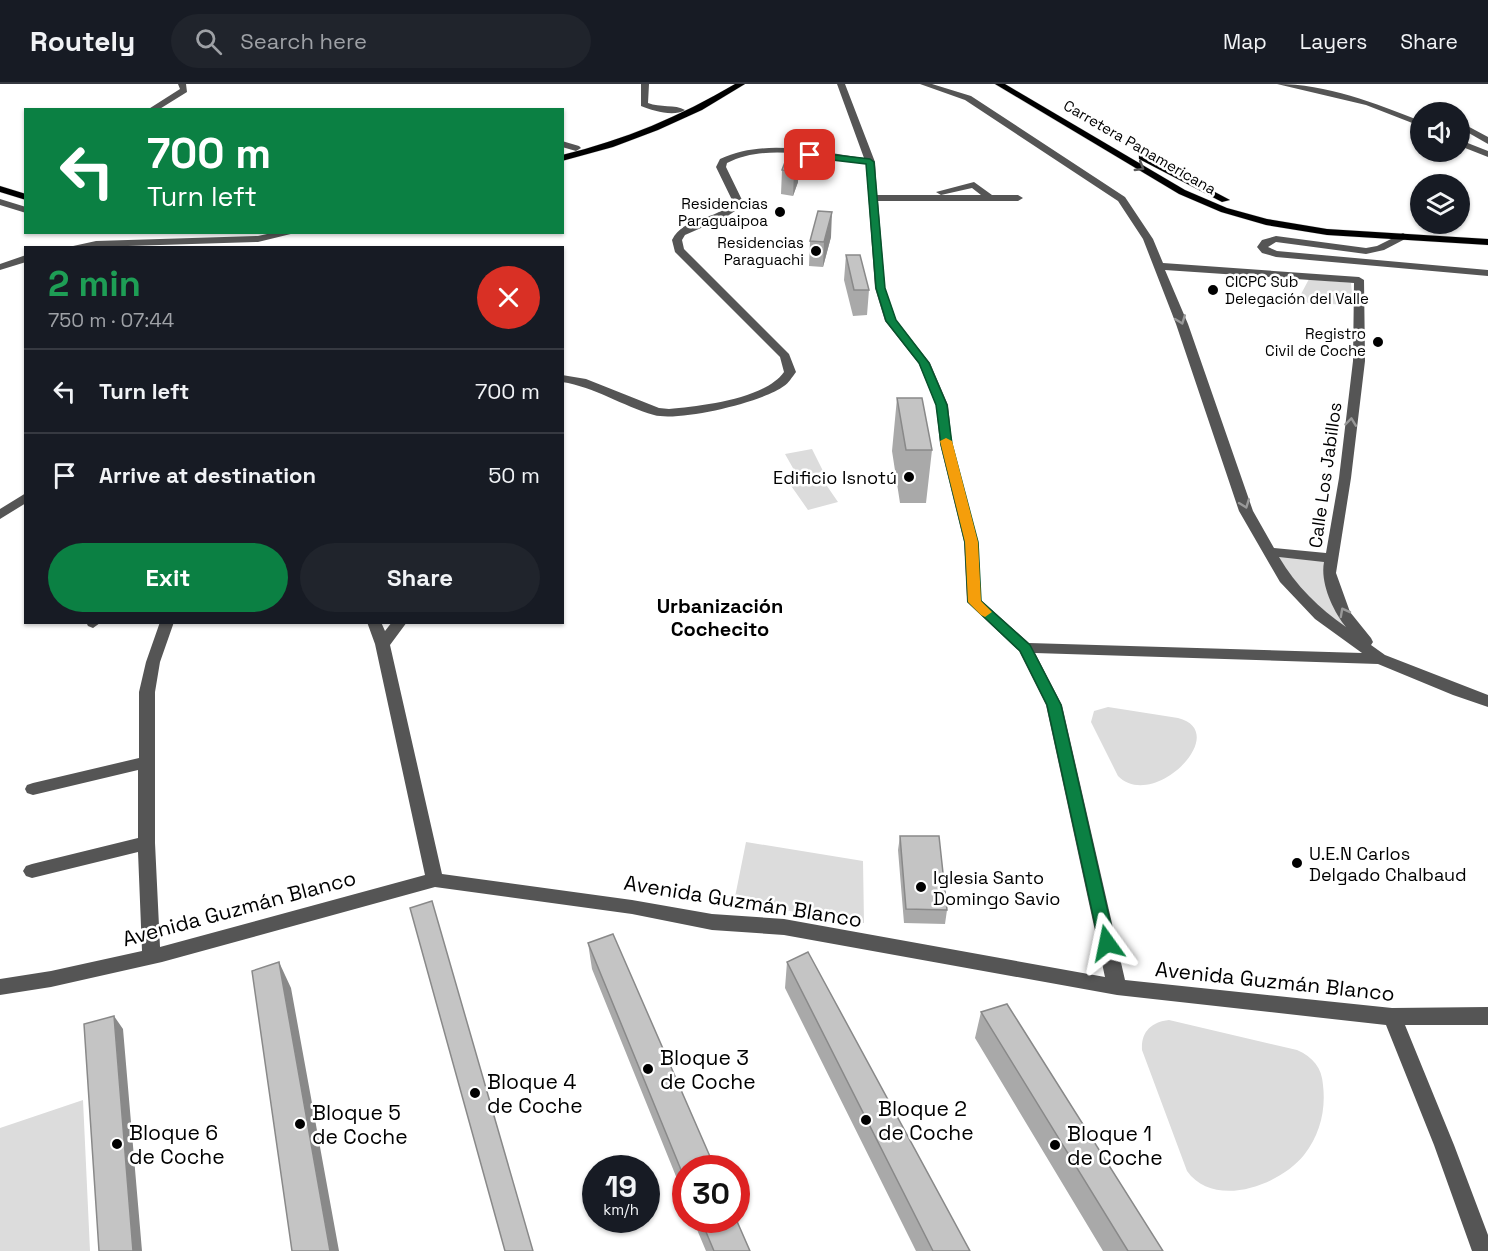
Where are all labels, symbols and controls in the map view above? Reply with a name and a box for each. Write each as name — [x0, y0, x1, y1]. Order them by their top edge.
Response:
search box — [171, 14, 591, 68]
text: Routely — [30, 23, 135, 59]
icon: search — [192, 25, 225, 58]
text: Search here — [240, 27, 367, 55]
text: Map — [1223, 28, 1267, 55]
text: Layers — [1300, 28, 1367, 55]
text: Share — [1400, 28, 1458, 55]
street label: Carretera Panamericana — [1060, 95, 1220, 199]
map controls — [1410, 102, 1470, 234]
button: sound — [1410, 102, 1470, 162]
text: 700 m — [147, 127, 271, 180]
pin — [784, 129, 835, 180]
icon: left — [48, 132, 126, 210]
icon: arrive — [793, 138, 826, 171]
one-way arrow — [1134, 159, 1144, 171]
button: layers — [1410, 174, 1470, 234]
text: Turn left — [147, 179, 257, 214]
place label: Residencias Paraguaipoa — [678, 194, 768, 230]
marker: Residencias Paraguaipoa — [773, 205, 787, 219]
place label: Residencias Paraguachi — [717, 233, 804, 269]
marker: Residencias Paraguachi — [809, 244, 823, 258]
text: 2 min — [48, 261, 141, 307]
button: close — [477, 266, 540, 329]
place label: CICPC Sub Delegación del Valle — [1225, 272, 1369, 308]
marker: CICPC Sub Delegación del Valle — [1206, 283, 1220, 297]
text: 750 m · 07:44 — [48, 307, 174, 333]
one-way arrow — [1174, 314, 1186, 325]
place label: Registro Civil de Coche — [1265, 324, 1366, 360]
marker: Registro Civil de Coche — [1371, 335, 1385, 349]
icon: left — [48, 375, 81, 408]
text: Turn left — [99, 377, 189, 405]
text: 700 m — [475, 377, 540, 405]
street label: Calle Los Jabillos — [1303, 401, 1347, 549]
one-way arrow — [1344, 418, 1356, 427]
icon: arrive — [48, 459, 81, 492]
text: Arrive at destination — [99, 461, 316, 489]
text: 50 m — [488, 461, 540, 489]
place label: Edificio Isnotú — [773, 466, 897, 489]
marker: Edificio Isnotú — [902, 470, 916, 484]
one-way arrow — [1237, 499, 1250, 509]
button: Exit — [48, 543, 288, 612]
button: Share — [300, 543, 540, 612]
district label: Urbanización Cochecito — [657, 593, 783, 642]
one-way arrow — [1340, 608, 1352, 619]
place label: U.E.N Carlos Delgado Chalbaud — [1309, 842, 1467, 886]
marker: U.E.N Carlos Delgado Chalbaud — [1290, 856, 1304, 870]
street label: Avenida Guzmán Blanco — [119, 864, 359, 952]
place label: Iglesia Santo Domingo Savio — [933, 866, 1060, 910]
street label: Avenida Guzmán Blanco — [622, 869, 864, 933]
marker: Iglesia Santo Domingo Savio — [914, 880, 928, 894]
position arrow — [1075, 911, 1139, 975]
street label: Avenida Guzmán Blanco — [1154, 955, 1396, 1007]
place label: Bloque 3 de Coche — [660, 1044, 756, 1095]
marker: Bloque 3 de Coche — [641, 1062, 655, 1076]
place label: Bloque 4 de Coche — [487, 1068, 583, 1119]
marker: Bloque 4 de Coche — [468, 1086, 482, 1100]
place label: Bloque 2 de Coche — [878, 1095, 974, 1146]
place label: Bloque 5 de Coche — [312, 1099, 408, 1150]
marker: Bloque 2 de Coche — [859, 1113, 873, 1127]
marker: Bloque 5 de Coche — [293, 1117, 307, 1131]
place label: Bloque 6 de Coche — [129, 1119, 225, 1170]
place label: Bloque 1 de Coche — [1067, 1120, 1163, 1171]
marker: Bloque 6 de Coche — [110, 1137, 124, 1151]
marker: Bloque 1 de Coche — [1048, 1138, 1062, 1152]
speed limit sign: 30 — [672, 1155, 750, 1233]
text: 19 — [605, 1167, 637, 1206]
text: km/h — [603, 1200, 639, 1219]

